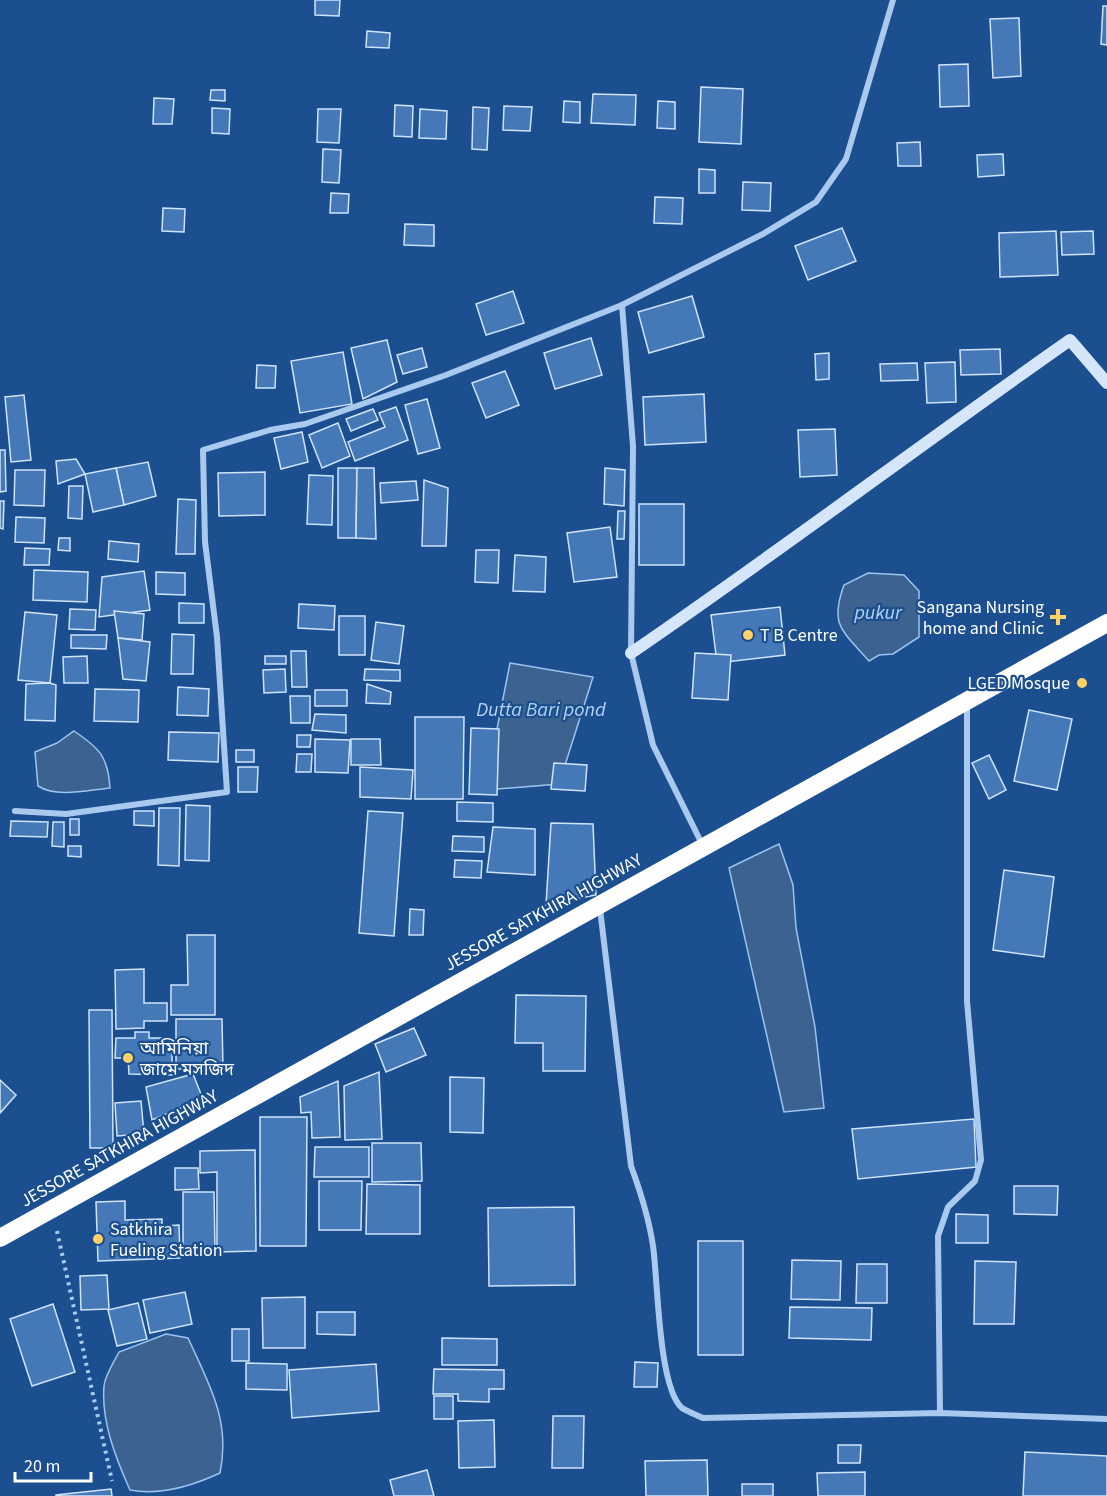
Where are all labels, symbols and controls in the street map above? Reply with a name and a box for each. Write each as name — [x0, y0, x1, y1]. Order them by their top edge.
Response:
place label: Sangana Nursing home and Clinic — [917, 595, 1044, 641]
water label: pukur — [853, 599, 903, 627]
marker: Sangana Nursing home and Clinic — [1049, 608, 1067, 626]
place label: T B Centre — [760, 623, 838, 648]
marker: T B Centre — [741, 628, 755, 642]
place label: LGED Mosque — [967, 671, 1070, 696]
marker: LGED Mosque — [1075, 676, 1089, 690]
water label: Dutta Bari pond — [476, 696, 607, 724]
street label: JESSORE SATKHIRA HIGHWAY — [440, 847, 647, 977]
place label: আমিনিয়া জামে মসজিদ — [139, 1036, 235, 1082]
marker: আমিনিয়া জামে মসজিদ — [121, 1051, 135, 1065]
street label: JESSORE SATKHIRA HIGHWAY — [16, 1083, 223, 1213]
place label: Satkhira Fueling Station — [110, 1217, 223, 1263]
marker: Satkhira Fueling Station — [91, 1232, 105, 1246]
scale bar — [15, 1445, 92, 1483]
text: 20 m — [24, 1454, 60, 1479]

